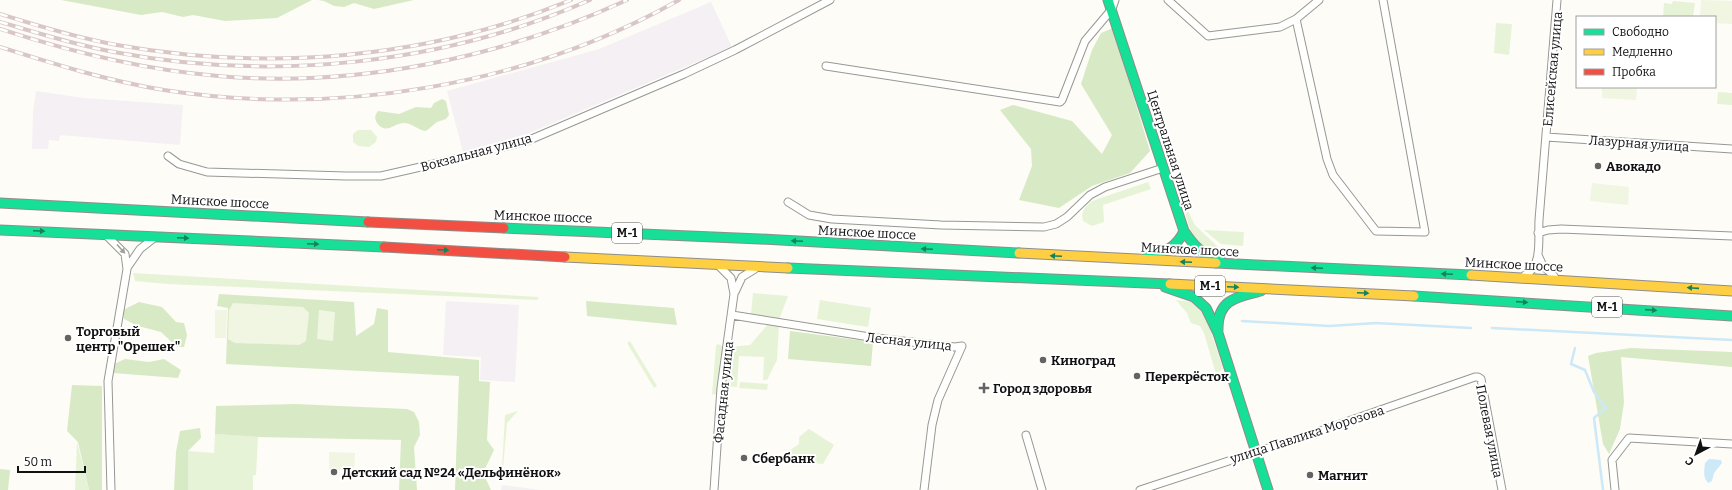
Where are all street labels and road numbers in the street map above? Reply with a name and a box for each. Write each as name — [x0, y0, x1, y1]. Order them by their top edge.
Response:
street label: Елисейская улица — [1540, 11, 1565, 127]
street label: Центральная улица — [1144, 88, 1197, 212]
street label: Вокзальная улица — [419, 130, 533, 175]
street label: Лазурная улица — [1588, 133, 1690, 154]
street label: Минское шоссе — [170, 191, 270, 212]
street label: Минское шоссе — [493, 207, 593, 226]
street label: Минское шоссе — [817, 222, 917, 243]
road number: М-1 — [612, 223, 642, 243]
street label: Минское шоссе — [1140, 239, 1240, 260]
street label: Минское шоссе — [1464, 254, 1564, 275]
road number: М-1 — [1195, 276, 1225, 296]
road number: М-1 — [1592, 297, 1622, 317]
street label: Лесная улица — [865, 330, 953, 353]
street label: Фасадная улица — [711, 340, 736, 444]
street label: Полевая улица — [1473, 383, 1506, 479]
street label: улица Павлика Морозова — [1227, 402, 1386, 467]

